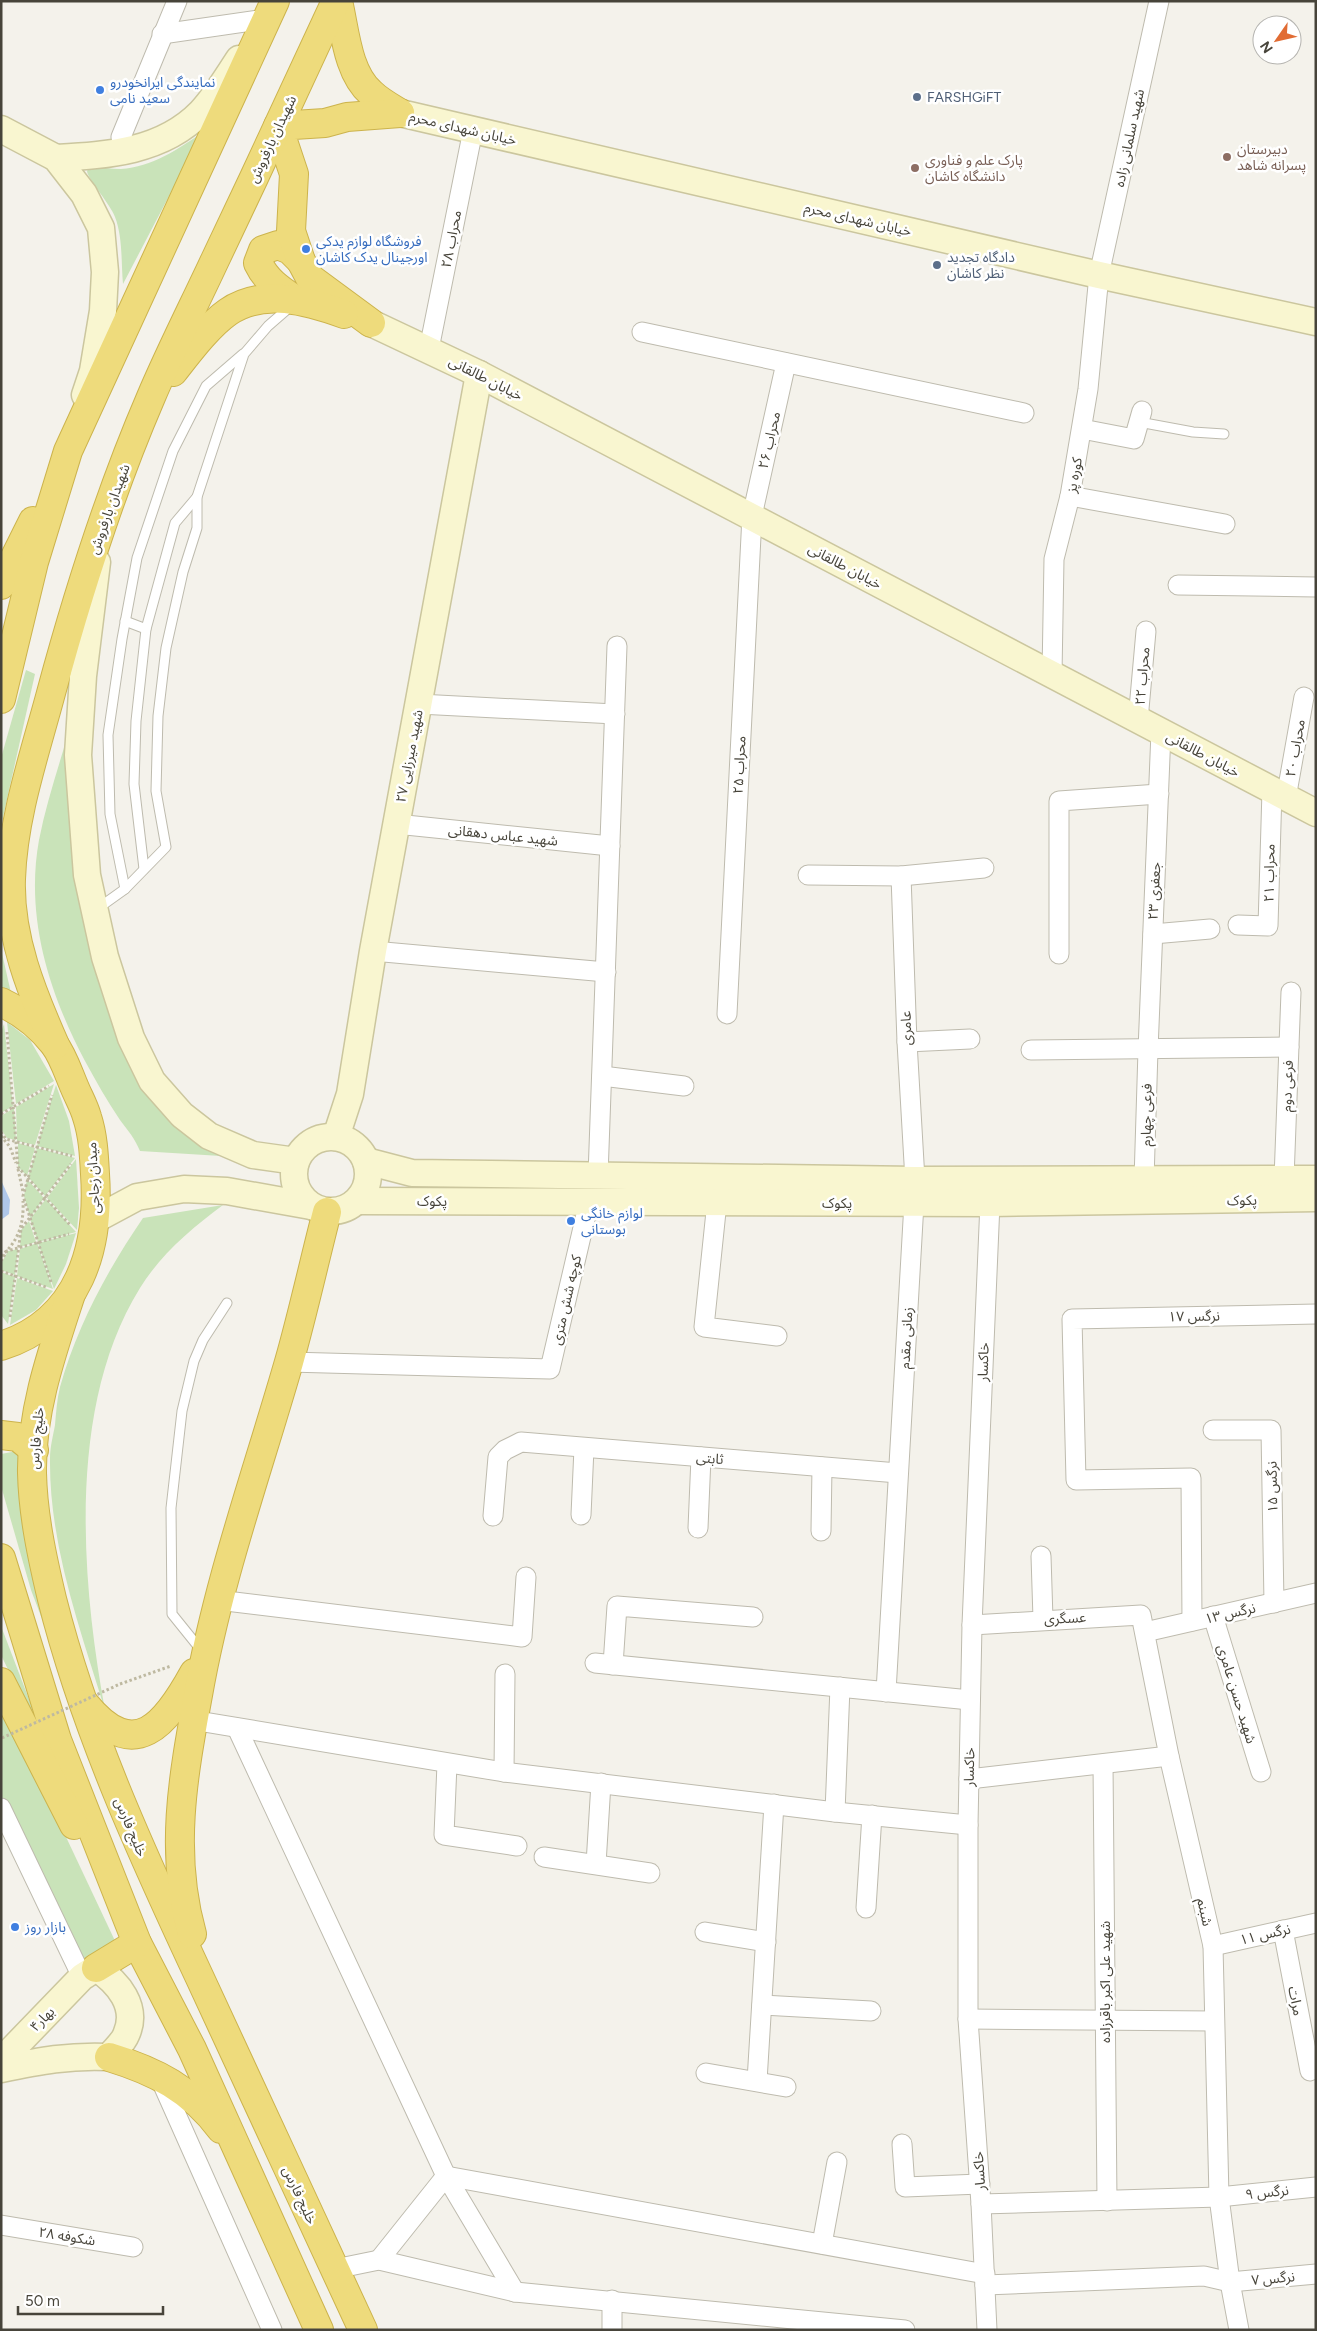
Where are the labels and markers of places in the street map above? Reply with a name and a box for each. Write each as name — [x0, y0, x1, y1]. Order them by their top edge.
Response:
place label: نمایندگی ایرانخودرو سعید نامی — [110, 74, 216, 107]
marker: نمایندگی ایرانخودرو سعید نامی — [94, 84, 106, 96]
place label: FARSHGiFT — [927, 89, 1001, 106]
marker: FARSHGiFT — [911, 91, 923, 103]
place label: دبیرستان پسرانه شاهد — [1237, 141, 1306, 175]
marker: دبیرستان پسرانه شاهد — [1221, 151, 1233, 163]
place label: پارک علم و فناوری دانشگاه کاشان — [925, 152, 1023, 185]
marker: پارک علم و فناوری دانشگاه کاشان — [909, 162, 921, 174]
place label: فروشگاه لوازم یدکی اورجینال یدک کاشان — [316, 233, 428, 266]
marker: فروشگاه لوازم یدکی اورجینال یدک کاشان — [300, 243, 312, 255]
place label: دادگاه تجدید نظر کاشان — [947, 249, 1015, 282]
marker: دادگاه تجدید نظر کاشان — [931, 259, 943, 271]
place label: لوازم خانگی بوستانی — [581, 1205, 643, 1238]
marker: لوازم خانگی بوستانی — [565, 1215, 577, 1227]
place label: بازار روز — [24, 1919, 66, 1936]
marker: بازار روز — [9, 1921, 21, 1933]

